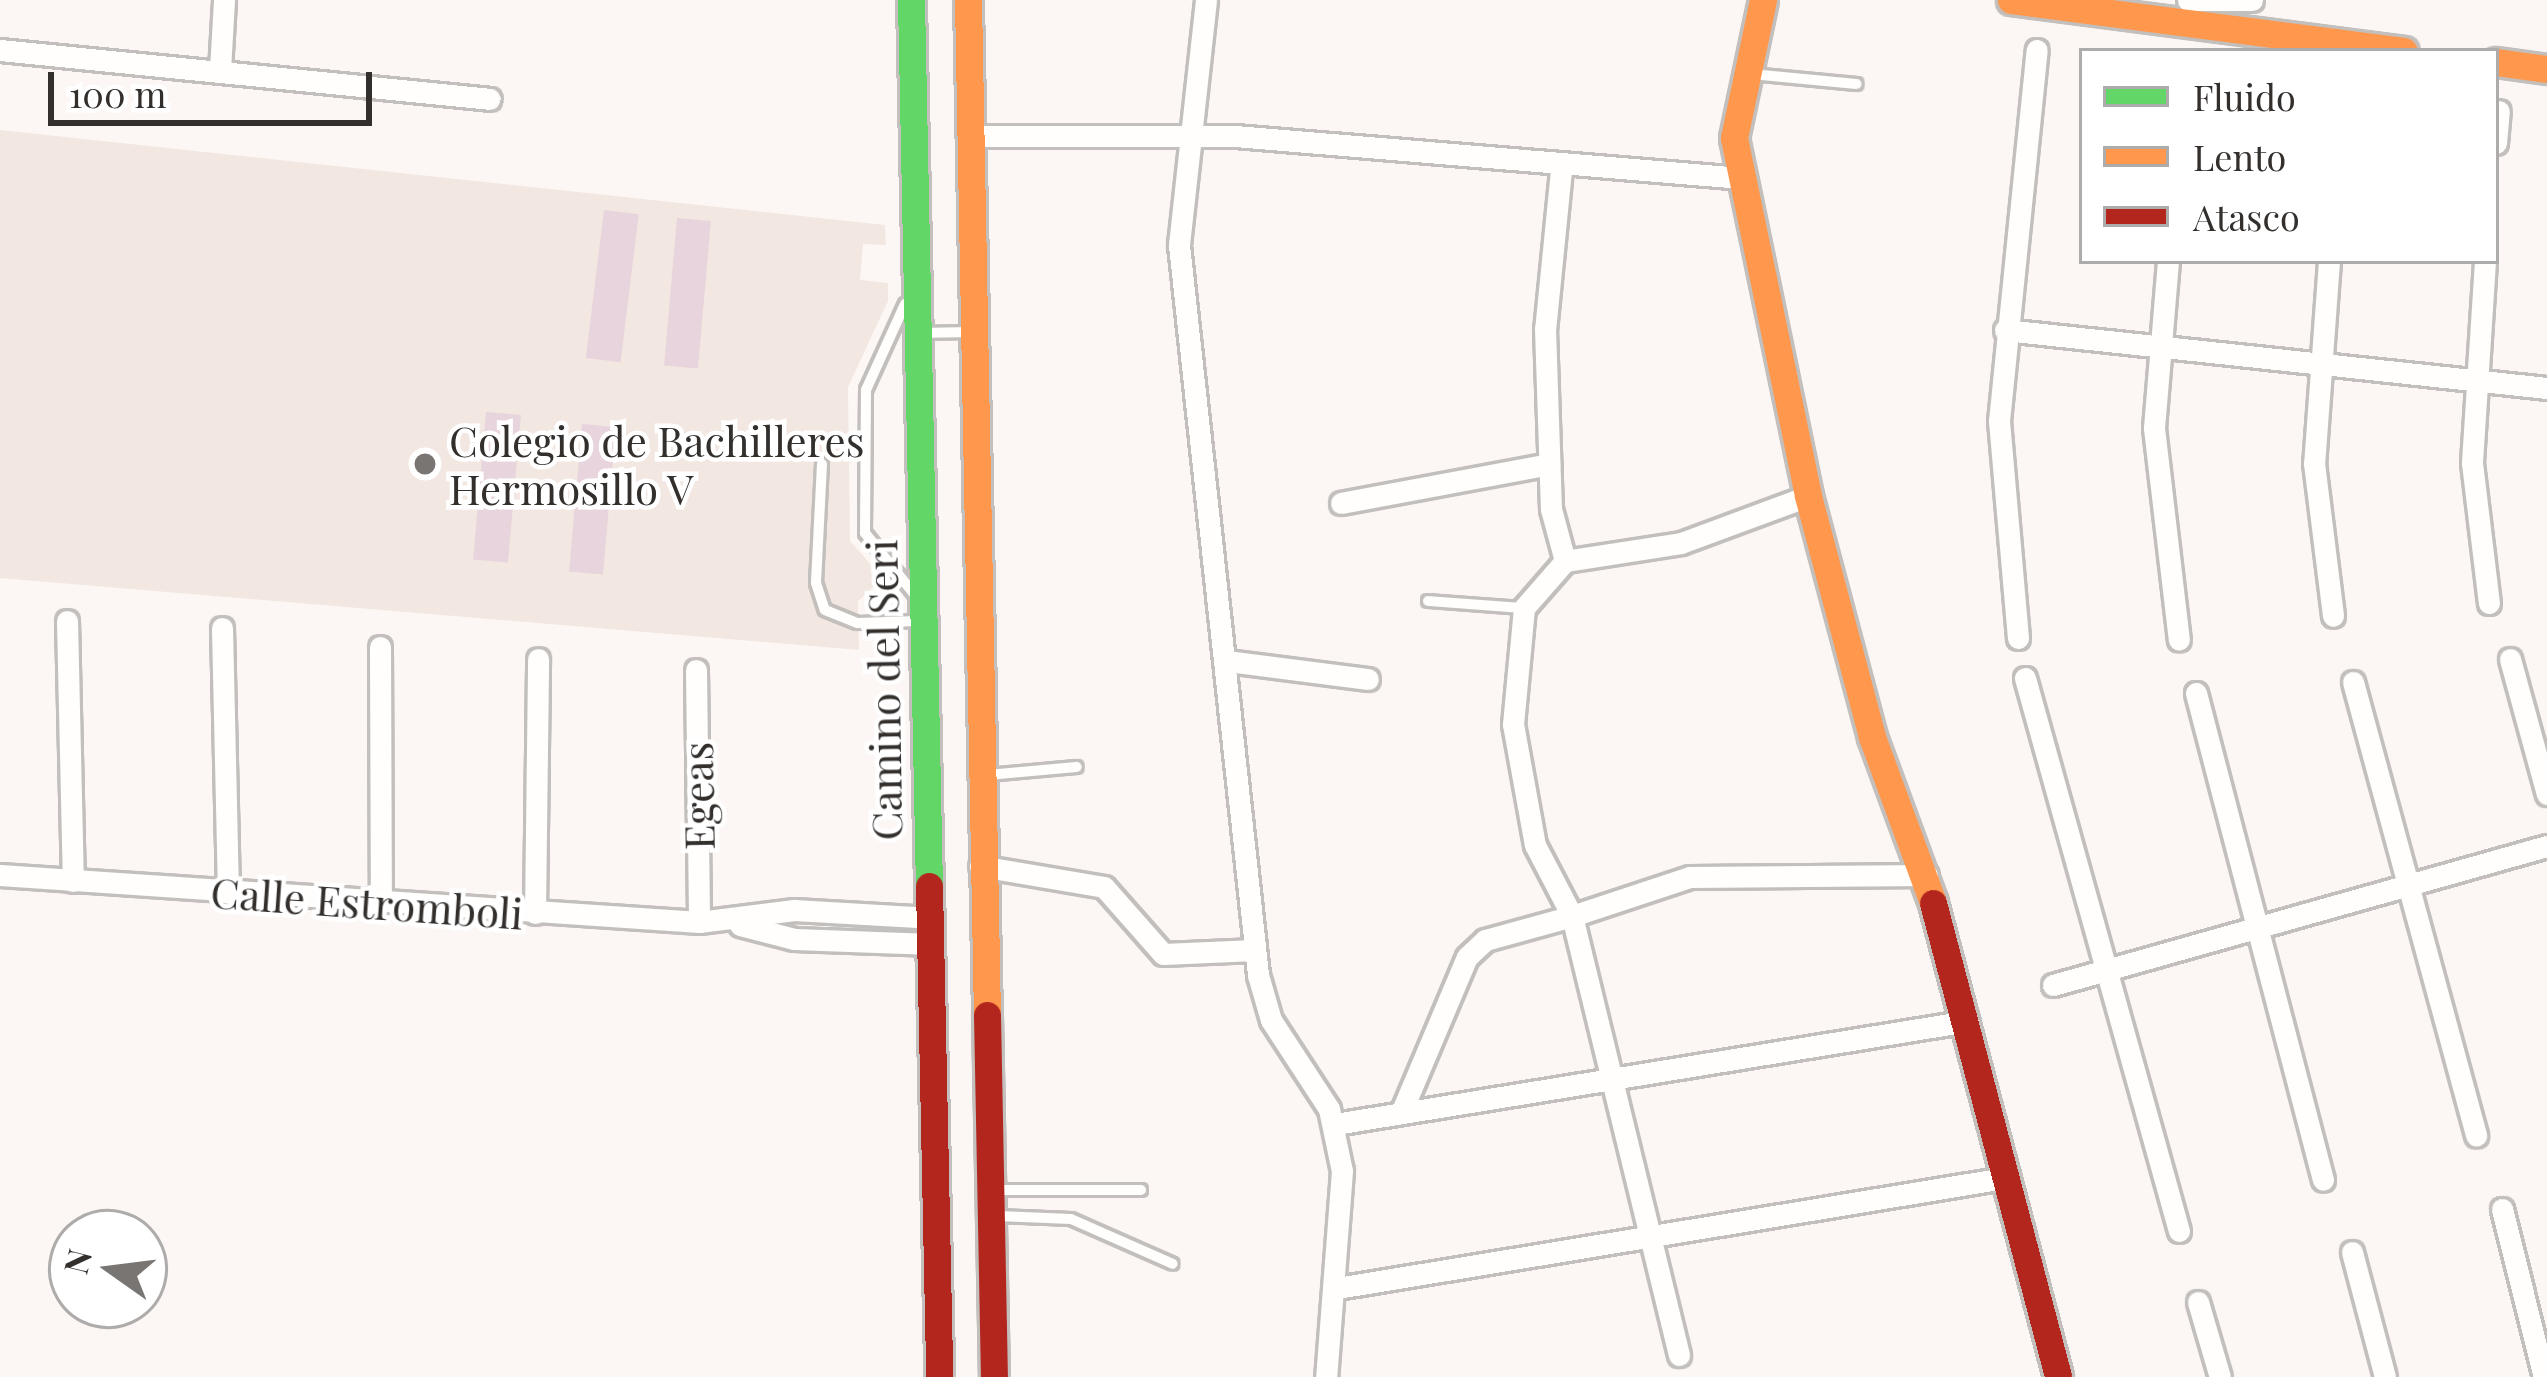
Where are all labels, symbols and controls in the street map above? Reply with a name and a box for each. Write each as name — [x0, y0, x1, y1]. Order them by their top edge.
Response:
scale bar — [54, 48, 378, 122]
legend — [2079, 48, 2499, 264]
text: 100 m — [69, 69, 166, 117]
text: Fluido — [2193, 72, 2296, 120]
text: Lento — [2193, 132, 2286, 180]
text: Atasco — [2193, 192, 2300, 240]
place label: Colegio de Bachilleres Hermosillo V — [449, 415, 865, 514]
marker: Colegio de Bachilleres Hermosillo V — [412, 451, 438, 477]
street label: Camino del Seri — [855, 539, 911, 841]
street label: Egeas — [671, 741, 723, 851]
street label: Calle Estromboli — [209, 866, 525, 938]
north arrow — [48, 1209, 168, 1329]
text: N — [52, 1244, 100, 1278]

